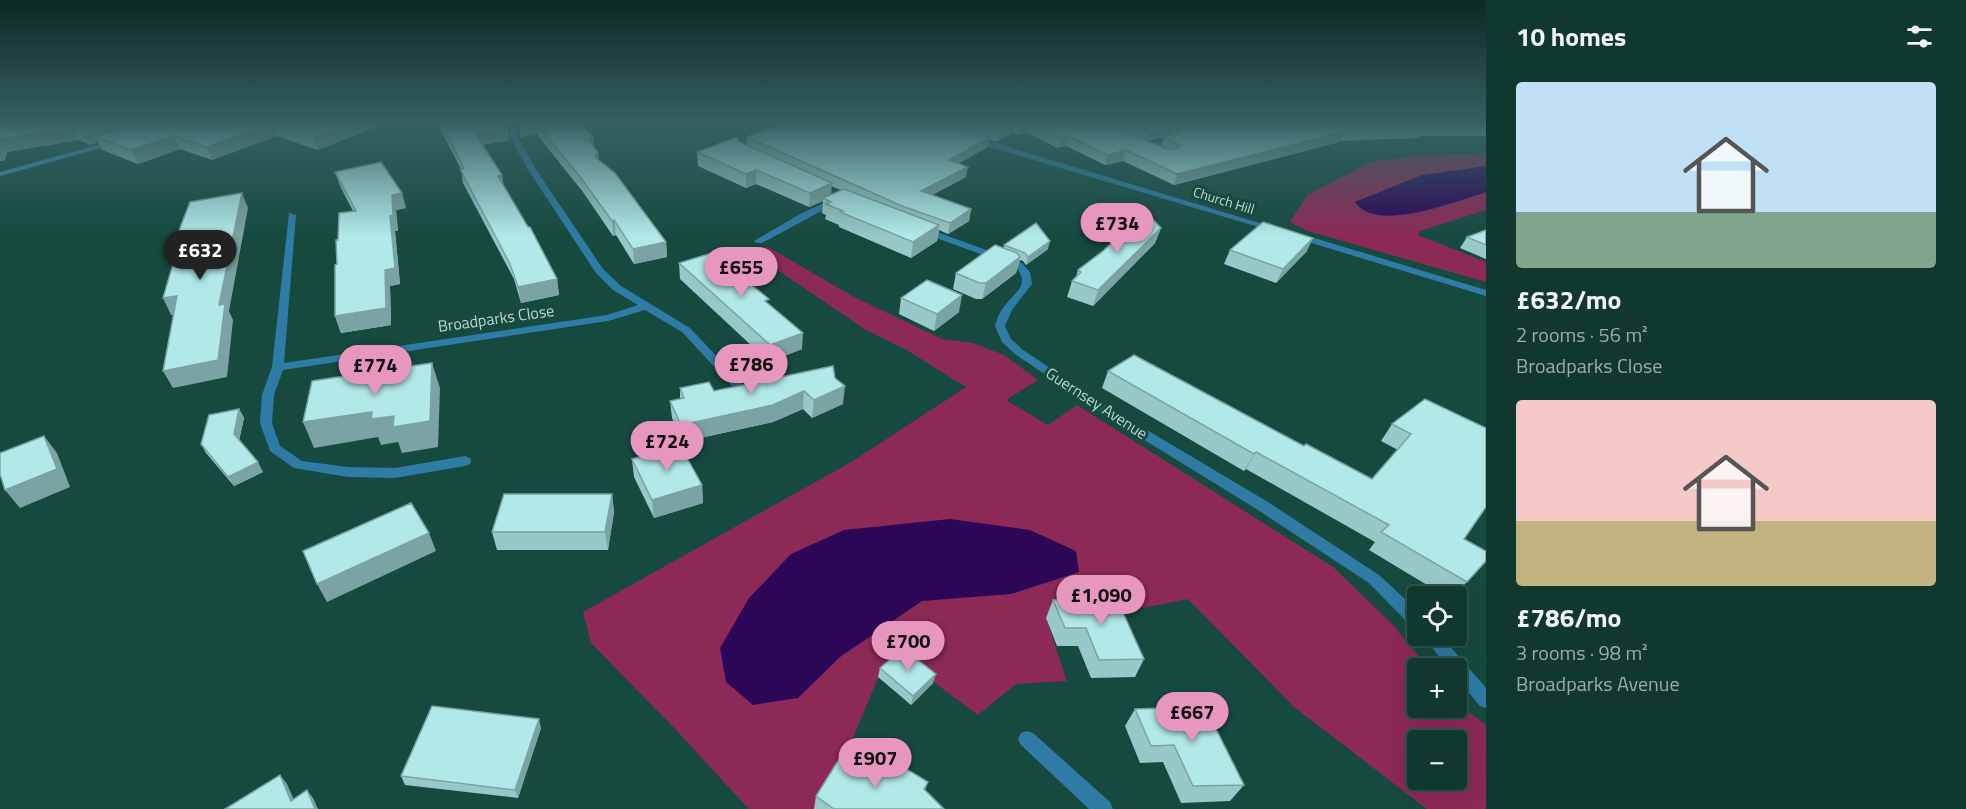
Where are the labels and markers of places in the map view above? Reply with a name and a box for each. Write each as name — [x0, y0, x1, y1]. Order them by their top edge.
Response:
pin: £734 — [1081, 203, 1153, 254]
pin: £632 — [164, 230, 236, 281]
pin: £655 — [705, 247, 777, 298]
pin: £786 — [715, 344, 787, 395]
pin: £774 — [339, 345, 411, 396]
pin: £724 — [631, 421, 703, 472]
pin: £1,090 — [1052, 575, 1150, 626]
pin: £700 — [872, 621, 944, 672]
pin: £667 — [1156, 692, 1228, 743]
pin: £907 — [839, 738, 911, 789]

